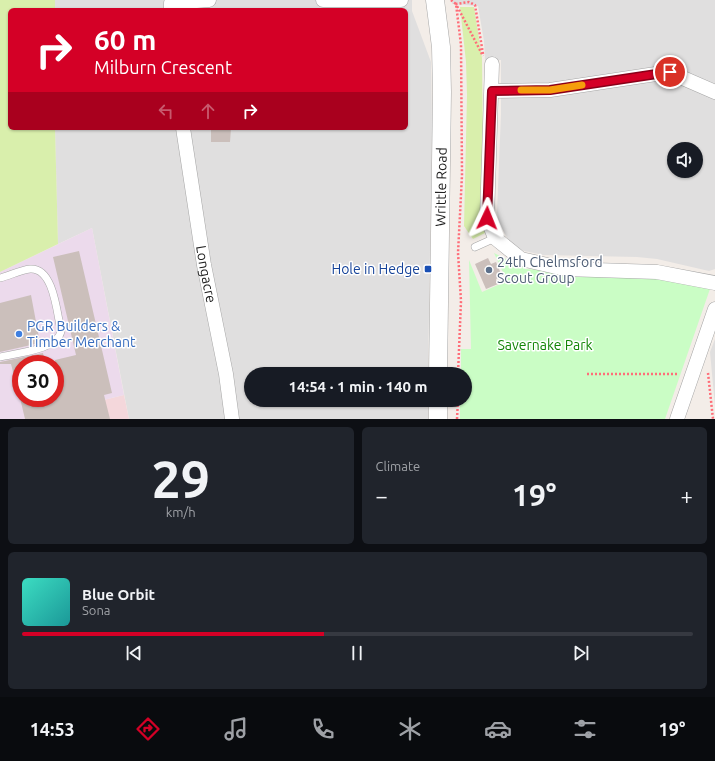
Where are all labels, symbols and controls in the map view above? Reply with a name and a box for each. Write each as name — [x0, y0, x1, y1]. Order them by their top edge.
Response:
icon: right — [28, 24, 80, 76]
text: 60 m — [94, 24, 156, 55]
pin — [653, 55, 687, 89]
text: Milburn Crescent — [94, 57, 232, 77]
icon: arrive — [659, 61, 681, 83]
icon: left — [155, 100, 177, 122]
icon: ahead — [197, 100, 219, 122]
icon: right — [239, 100, 261, 122]
map controls — [667, 142, 703, 178]
button: sound — [667, 142, 703, 178]
street label: Writtle Road — [432, 147, 450, 227]
position arrow — [466, 197, 508, 239]
street label: Longacre — [193, 244, 219, 304]
place label: 24th Chelmsford Scout Group — [497, 254, 603, 286]
place label: Hole in Hedge — [331, 261, 420, 277]
marker: Hole in Hedge — [423, 264, 433, 274]
marker: 24th Chelmsford Scout Group — [484, 265, 494, 275]
place label: PGR Builders & Timber Merchant — [27, 318, 136, 350]
marker: PGR Builders & Timber Merchant — [14, 329, 24, 339]
park label: Savernake Park — [497, 337, 593, 353]
speed limit sign: 30 — [12, 355, 64, 407]
text: 14:54 · 1 min · 140 m — [289, 378, 427, 395]
text: 29 — [151, 450, 210, 508]
text: Climate — [376, 459, 420, 473]
text: 19° — [512, 478, 556, 512]
text: − — [376, 483, 388, 508]
text: + — [681, 483, 693, 508]
text: km/h — [166, 505, 196, 519]
text: Blue Orbit — [82, 586, 155, 603]
text: Sona — [82, 603, 111, 617]
icon: previous — [123, 642, 145, 664]
icon: pause — [346, 642, 368, 664]
icon: next — [570, 642, 592, 664]
icon: directions — [134, 715, 162, 743]
icon: music — [222, 715, 250, 743]
icon: phone — [309, 715, 337, 743]
icon: climate — [396, 715, 424, 743]
icon: car — [484, 715, 512, 743]
icon: filters — [571, 715, 599, 743]
text: 14:53 — [30, 719, 75, 739]
text: 19° — [659, 719, 685, 739]

